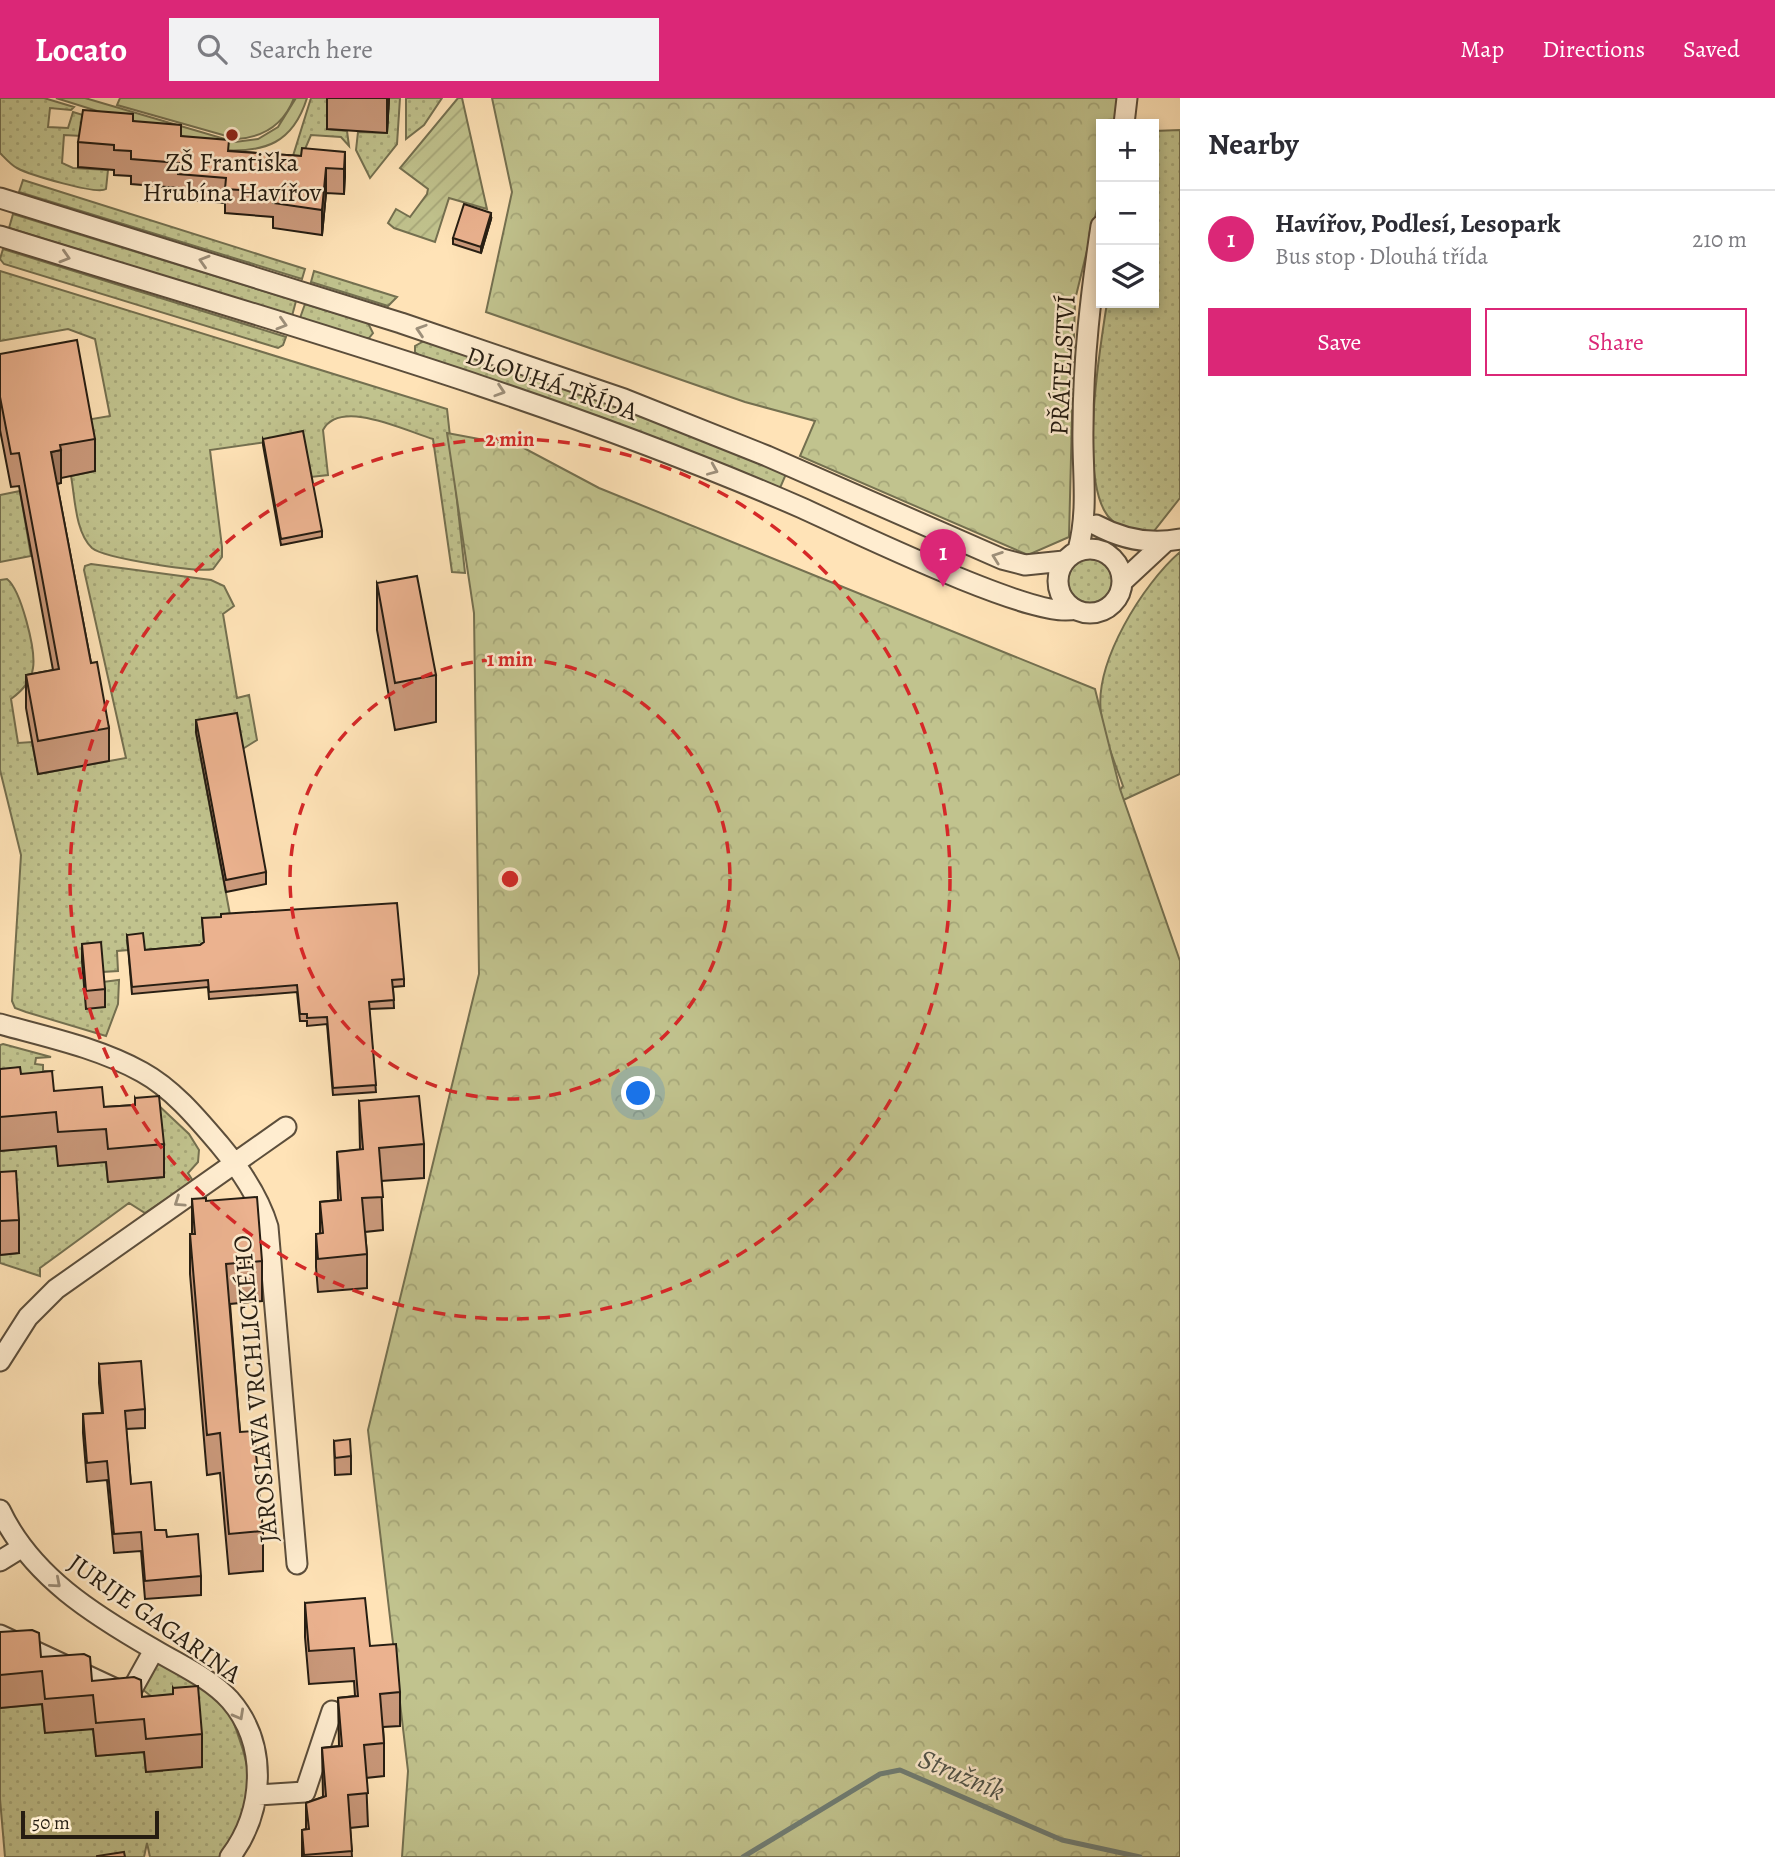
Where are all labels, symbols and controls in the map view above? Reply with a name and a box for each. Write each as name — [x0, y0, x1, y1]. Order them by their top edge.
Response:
search box — [169, 18, 659, 81]
text: Locato — [35, 27, 127, 72]
icon: search — [193, 30, 231, 68]
text: Search here — [249, 32, 373, 67]
text: Map — [1460, 33, 1504, 65]
text: Directions — [1542, 33, 1645, 65]
text: Saved — [1683, 33, 1740, 65]
map controls — [1096, 119, 1159, 308]
button: + — [1096, 119, 1159, 182]
text: Nearby — [1208, 124, 1299, 164]
marker: ZŠ Františka Hrubína Havířov — [224, 127, 240, 143]
place label: ZŠ Františka Hrubína Havířov — [143, 145, 322, 210]
button: − — [1096, 182, 1159, 245]
text: Havířov, Podlesí, Lesopark — [1275, 206, 1561, 241]
text: 1 — [1227, 224, 1235, 255]
text: 210 m — [1692, 224, 1747, 255]
text: Bus stop · Dlouhá třída — [1275, 241, 1488, 272]
button: layers — [1096, 245, 1159, 308]
one-way arrow — [59, 248, 71, 263]
one-way arrow — [198, 255, 210, 270]
street label: PŘÁTELSTVÍ — [1041, 294, 1084, 436]
button: Save — [1208, 308, 1471, 376]
button: Share — [1485, 308, 1747, 376]
one-way arrow — [276, 316, 288, 330]
one-way arrow — [415, 323, 427, 338]
street label: DLOUHÁ TŘÍDA — [461, 338, 643, 430]
one-way arrow — [493, 383, 505, 398]
text: 2 min — [485, 425, 535, 453]
one-way arrow — [706, 462, 718, 476]
pin: 1 — [920, 529, 966, 587]
one-way arrow — [991, 551, 1003, 565]
text: 1 min — [487, 645, 534, 673]
centre of rings — [498, 867, 522, 891]
your location — [621, 1076, 655, 1110]
one-way arrow — [174, 1194, 187, 1206]
street label: JAROSLAVA VRCHLICKÉHO — [225, 1234, 286, 1544]
street label: JURIJE GAGARINA — [61, 1546, 249, 1692]
one-way arrow — [48, 1575, 61, 1587]
one-way arrow — [231, 1708, 244, 1720]
water label: Stružník — [913, 1740, 1011, 1810]
scale bar — [21, 1808, 159, 1840]
text: 50 m — [32, 1810, 70, 1836]

